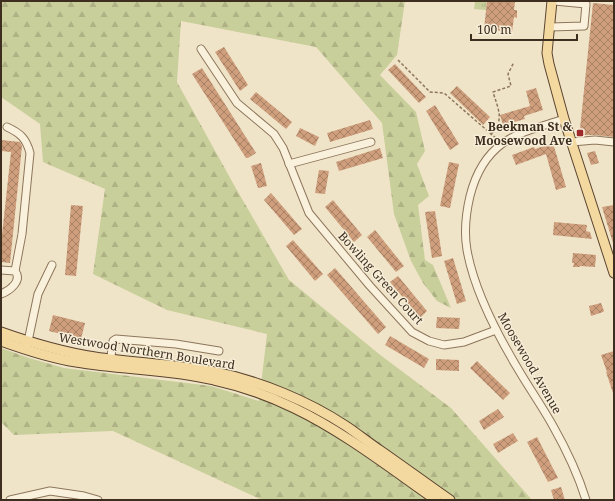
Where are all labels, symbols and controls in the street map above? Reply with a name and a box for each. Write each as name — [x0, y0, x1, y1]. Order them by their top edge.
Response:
scale bar — [471, 16, 577, 42]
text: 100 m — [477, 21, 512, 38]
place label: Beekman St & Moosewood Ave — [475, 118, 572, 149]
marker: Beekman St & Moosewood Ave — [575, 128, 585, 138]
street label: Bowling Green Court — [335, 228, 427, 328]
street label: Moosewood Avenue — [494, 309, 566, 417]
street label: Westwood Northern Boulevard — [58, 329, 237, 373]

